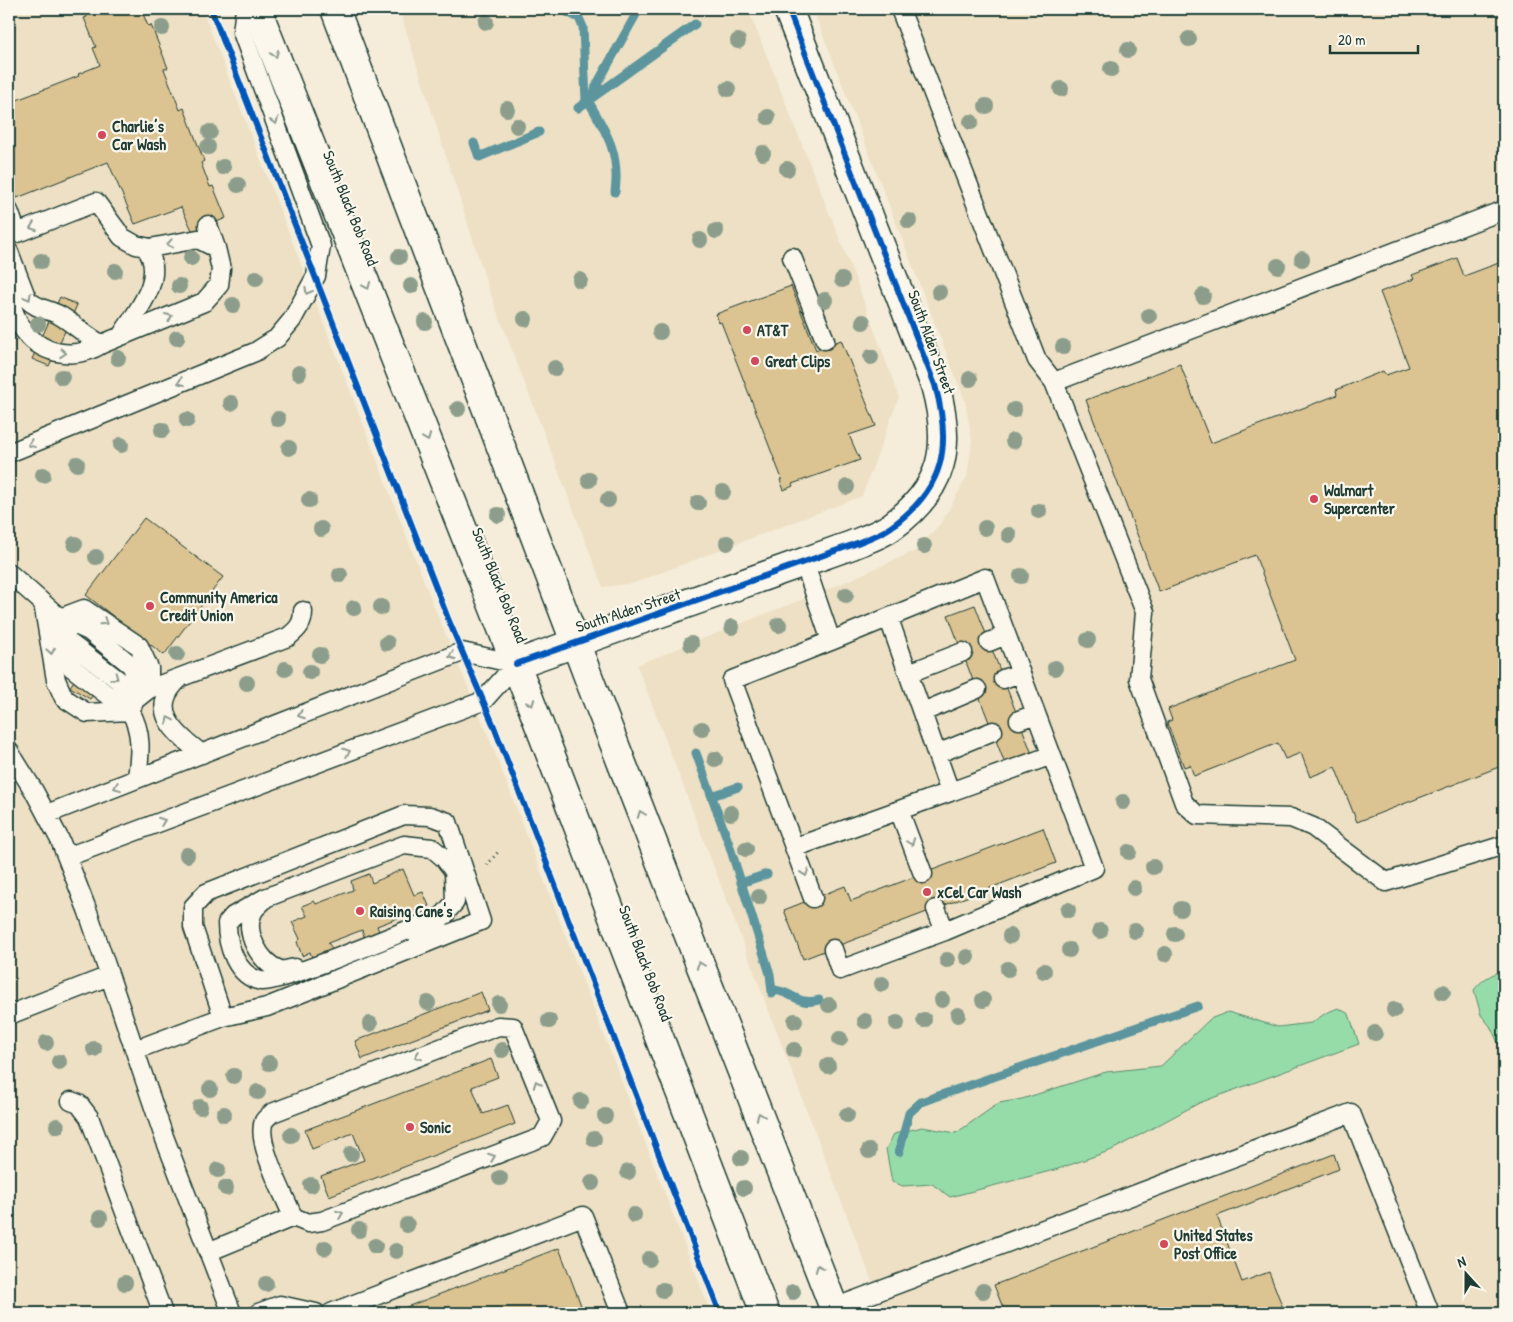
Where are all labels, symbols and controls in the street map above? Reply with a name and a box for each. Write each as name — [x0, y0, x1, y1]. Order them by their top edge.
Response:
scale bar — [1330, 22, 1418, 54]
text: 20 m — [1338, 29, 1365, 50]
one-way arrow — [269, 49, 279, 58]
place label: Charlie’s Car Wash — [112, 115, 166, 155]
one-way arrow — [269, 117, 279, 125]
marker: Charlie’s Car Wash — [96, 129, 108, 141]
street label: South Black Bob Road — [318, 147, 384, 269]
one-way arrow — [29, 221, 37, 231]
one-way arrow — [166, 238, 175, 248]
one-way arrow — [361, 282, 371, 290]
one-way arrow — [304, 286, 314, 295]
street label: South Alden Street — [903, 287, 961, 397]
one-way arrow — [22, 291, 32, 300]
one-way arrow — [164, 312, 173, 323]
place label: AT&T — [757, 319, 789, 341]
marker: AT&T — [741, 324, 753, 336]
one-way arrow — [59, 347, 67, 358]
place label: Great Clips — [765, 350, 831, 373]
marker: Great Clips — [749, 355, 761, 367]
one-way arrow — [178, 377, 186, 387]
one-way arrow — [421, 433, 431, 441]
one-way arrow — [27, 438, 36, 449]
place label: Walmart Supercenter — [1324, 479, 1396, 520]
marker: Walmart Supercenter — [1308, 493, 1320, 505]
street label: South Black Bob Road — [467, 524, 533, 646]
street label: South Alden Street — [573, 583, 684, 637]
place label: Community America Credit Union — [160, 586, 278, 626]
marker: Community America Credit Union — [144, 600, 156, 612]
one-way arrow — [98, 616, 107, 625]
one-way arrow — [45, 647, 55, 655]
one-way arrow — [448, 650, 457, 660]
one-way arrow — [109, 672, 118, 680]
one-way arrow — [525, 698, 535, 707]
one-way arrow — [297, 709, 306, 719]
one-way arrow — [165, 717, 175, 726]
one-way arrow — [342, 748, 351, 758]
one-way arrow — [113, 781, 121, 791]
one-way arrow — [637, 810, 648, 819]
one-way arrow — [157, 817, 166, 827]
one-way arrow — [905, 837, 915, 846]
one-way arrow — [799, 868, 809, 877]
place label: xCel Car Wash — [937, 881, 1021, 903]
marker: xCel Car Wash — [921, 886, 933, 898]
place label: Raising Cane's — [370, 900, 453, 923]
street label: South Black Bob Road — [614, 902, 678, 1024]
marker: Raising Cane's — [354, 905, 366, 917]
one-way arrow — [696, 961, 707, 970]
one-way arrow — [415, 1050, 423, 1060]
one-way arrow — [532, 1080, 543, 1089]
one-way arrow — [755, 1113, 765, 1121]
place label: Sonic — [420, 1116, 452, 1138]
marker: Sonic — [404, 1121, 416, 1133]
one-way arrow — [487, 1152, 495, 1162]
one-way arrow — [335, 1210, 343, 1220]
place label: United States Post Office — [1174, 1224, 1253, 1264]
marker: United States Post Office — [1158, 1238, 1170, 1250]
north arrow — [1440, 1250, 1490, 1300]
text: N — [1454, 1251, 1469, 1272]
one-way arrow — [814, 1264, 825, 1273]

